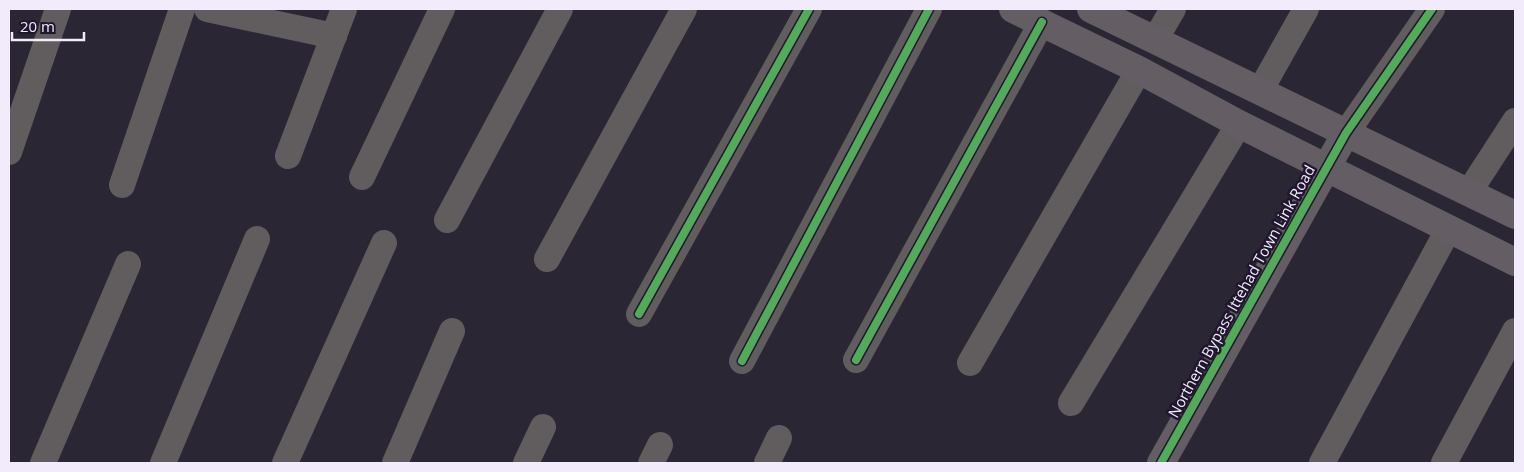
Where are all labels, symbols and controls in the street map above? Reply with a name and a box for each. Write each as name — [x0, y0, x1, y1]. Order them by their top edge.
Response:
scale bar — [12, 10, 85, 42]
text: 20 m — [20, 16, 55, 36]
street label: Northern Bypass Ittehad Town Link Road — [1163, 161, 1319, 421]

